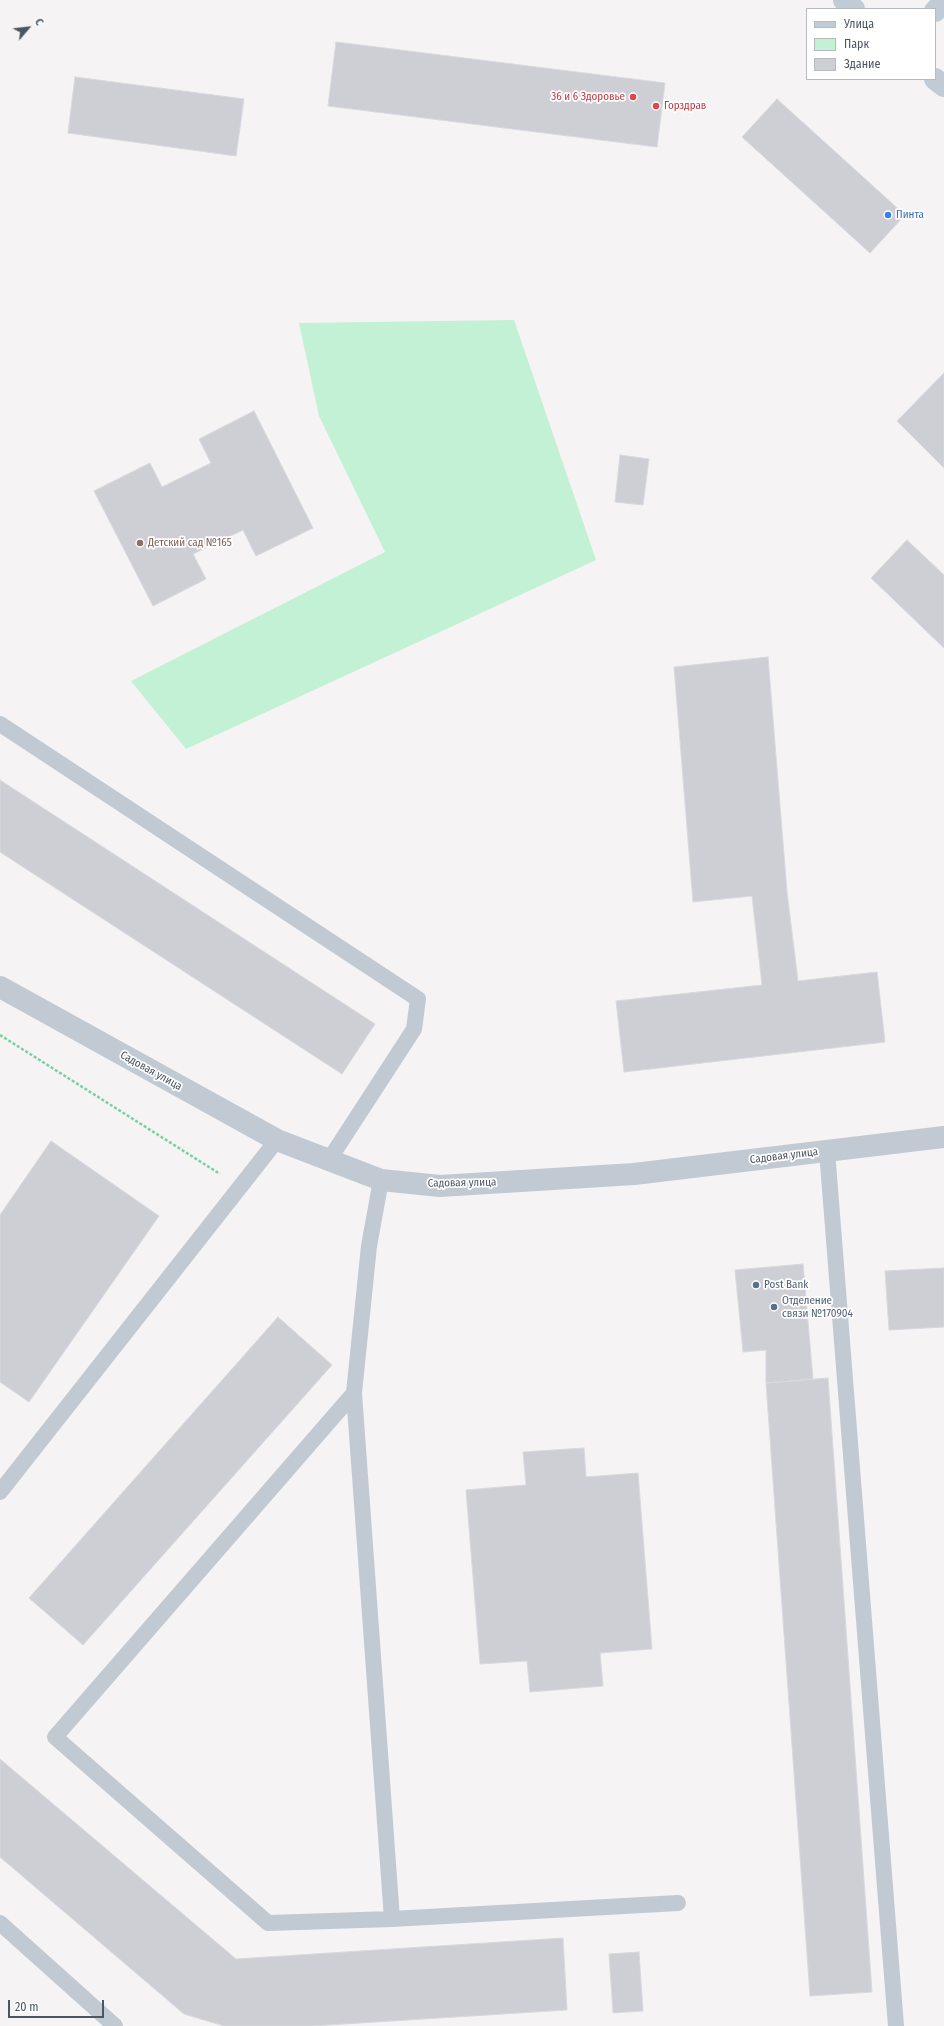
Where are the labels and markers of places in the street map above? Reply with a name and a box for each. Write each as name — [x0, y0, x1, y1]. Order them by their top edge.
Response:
place label: 36 и 6 Здоровье — [551, 90, 625, 104]
marker: 36 и 6 Здоровье — [628, 92, 638, 102]
place label: Горздрав — [664, 99, 706, 113]
marker: Горздрав — [651, 101, 661, 111]
place label: Пинта — [896, 208, 924, 222]
marker: Пинта — [883, 210, 893, 220]
place label: Детский сад №165 — [148, 536, 232, 550]
marker: Детский сад №165 — [135, 538, 145, 548]
place label: Post Bank — [764, 1278, 808, 1292]
marker: Post Bank — [751, 1280, 761, 1290]
place label: Отделение связи №170904 — [782, 1294, 853, 1320]
marker: Отделение связи №170904 — [769, 1302, 779, 1312]

